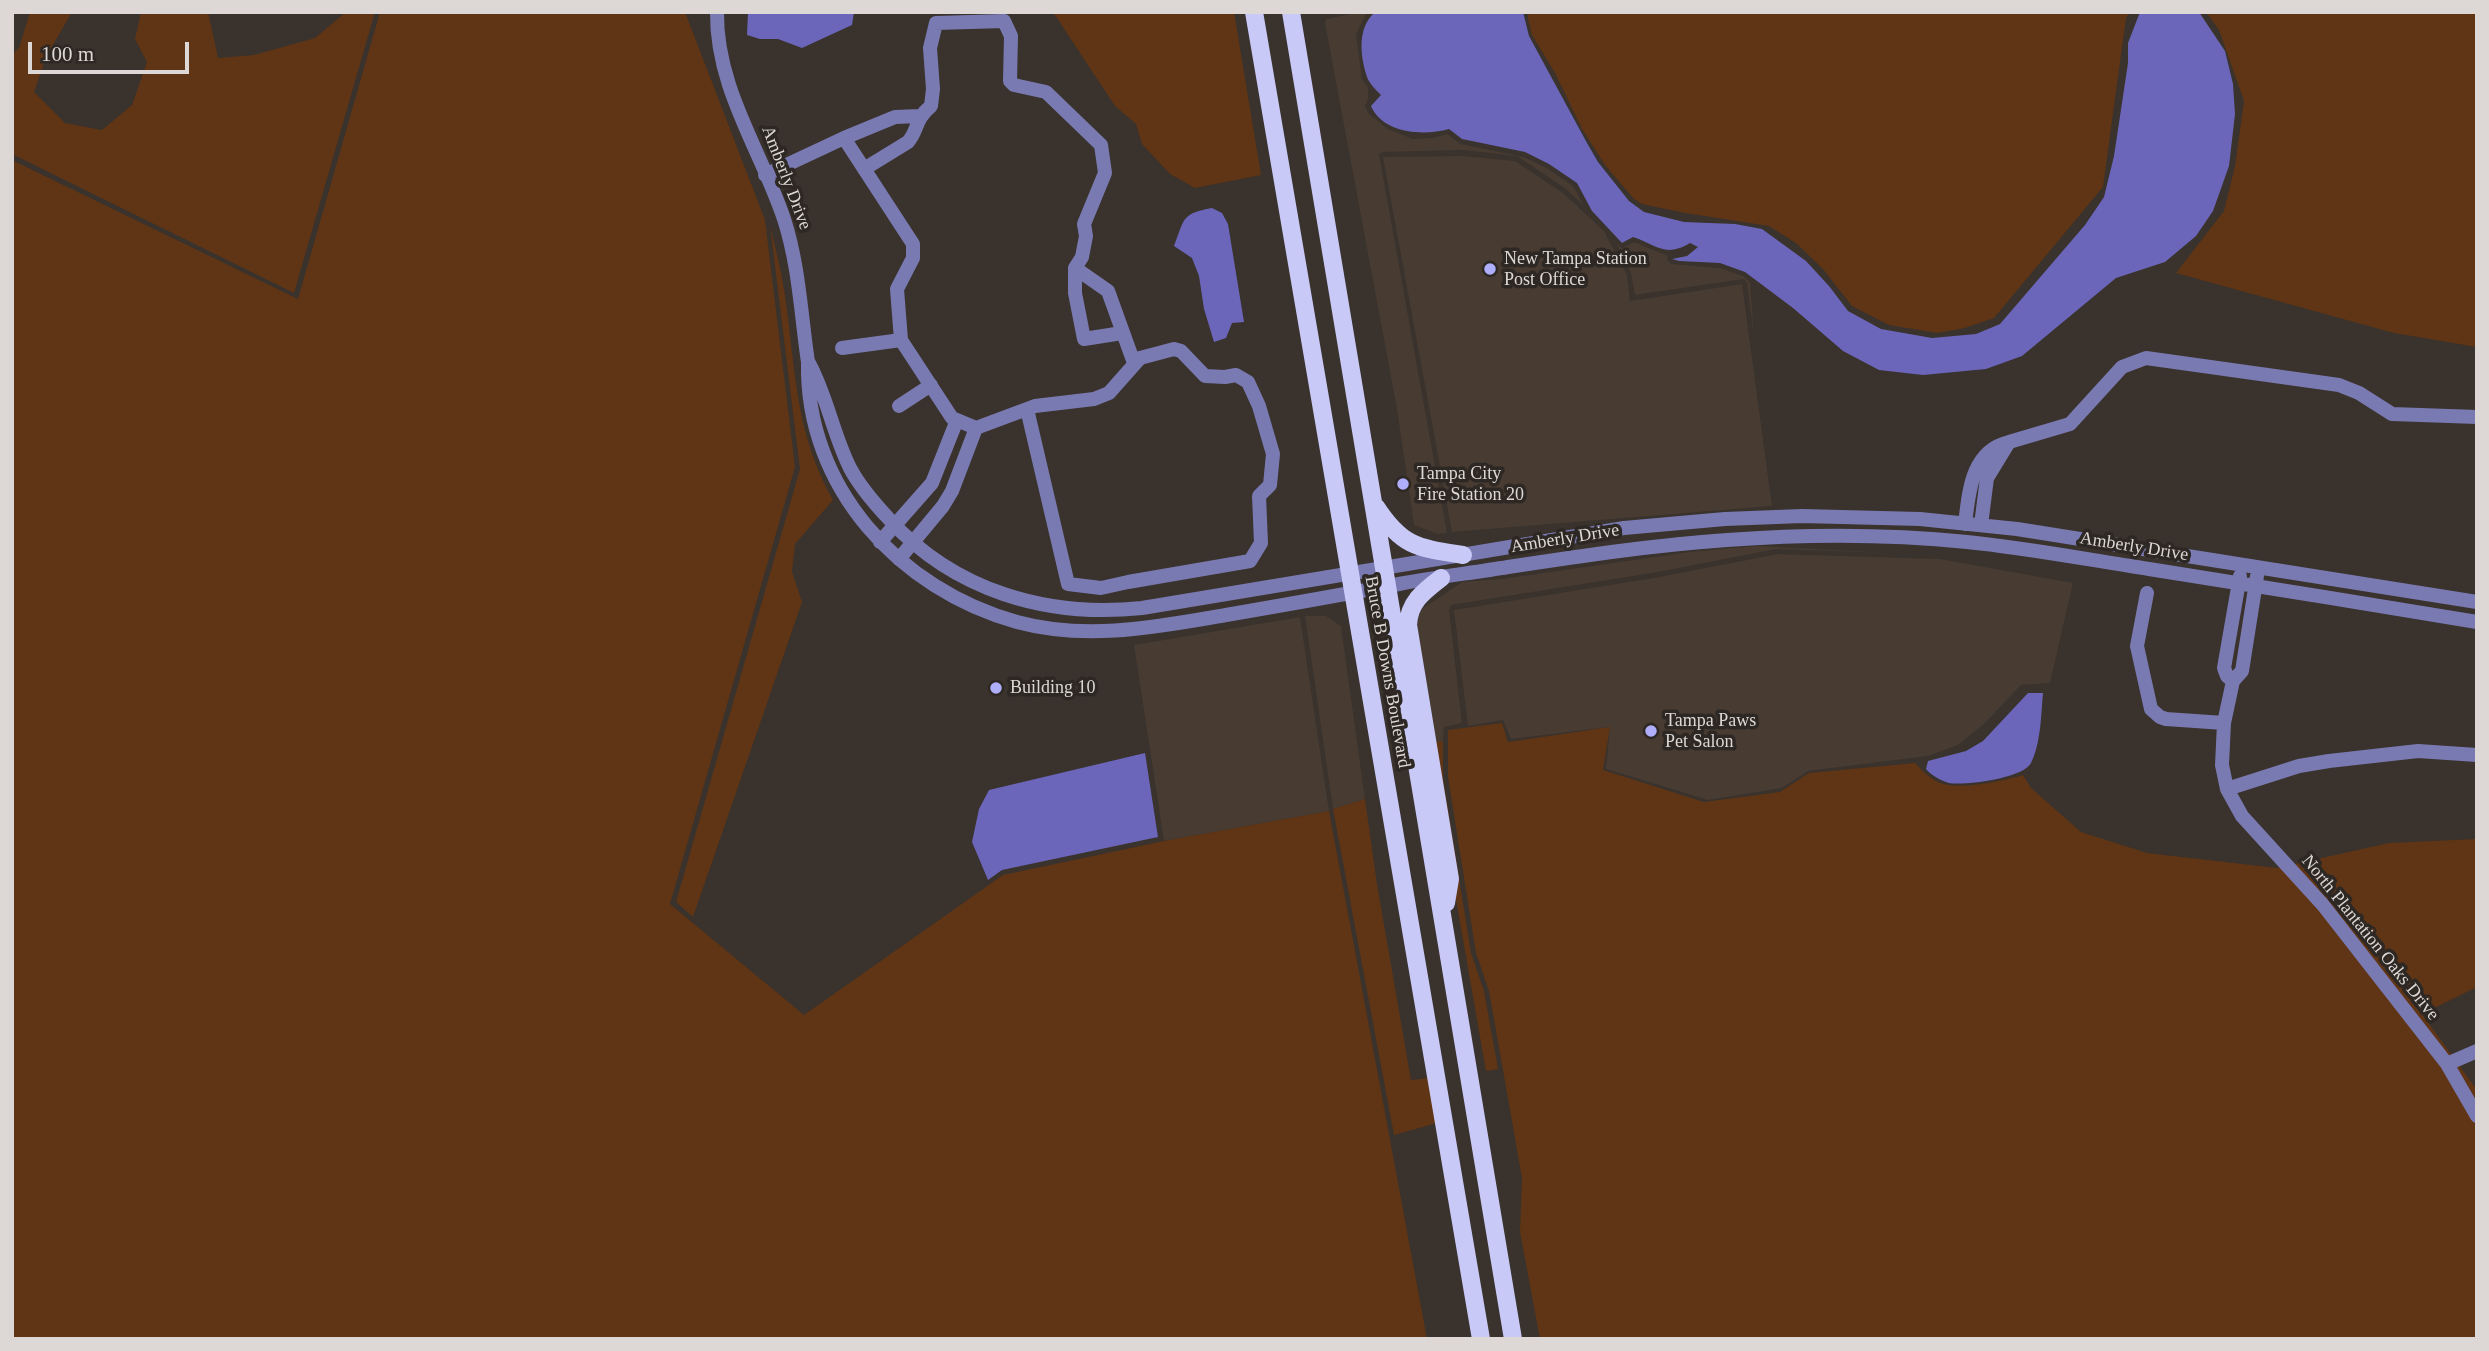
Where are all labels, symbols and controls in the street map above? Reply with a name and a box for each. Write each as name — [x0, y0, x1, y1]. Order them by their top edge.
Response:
scale bar — [32, 28, 192, 72]
text: 100 m — [41, 42, 94, 66]
street label: Amberly Drive — [756, 123, 816, 233]
place label: New Tampa Station Post Office — [1504, 248, 1647, 290]
marker: New Tampa Station Post Office — [1482, 261, 1498, 277]
place label: Tampa City Fire Station 20 — [1417, 463, 1524, 505]
marker: Tampa City Fire Station 20 — [1395, 476, 1411, 492]
street label: Amberly Drive — [1509, 520, 1621, 558]
street label: Amberly Drive — [2078, 528, 2190, 566]
street label: Bruce B Downs Boulevard — [1359, 574, 1415, 770]
place label: Building 10 — [1010, 677, 1096, 699]
marker: Building 10 — [988, 680, 1004, 696]
place label: Tampa Paws Pet Salon — [1665, 710, 1756, 752]
marker: Tampa Paws Pet Salon — [1643, 723, 1659, 739]
street label: North Plantation Oaks Drive — [2297, 851, 2443, 1025]

